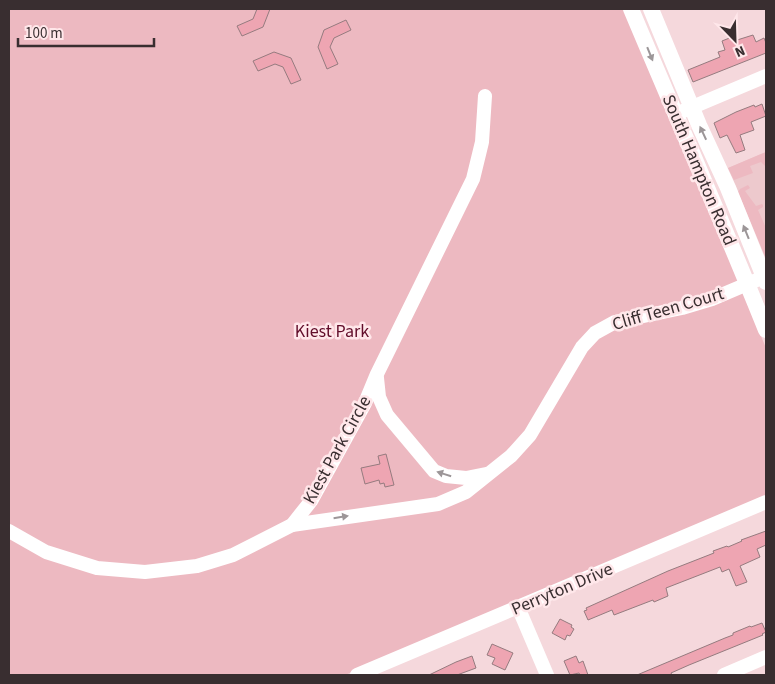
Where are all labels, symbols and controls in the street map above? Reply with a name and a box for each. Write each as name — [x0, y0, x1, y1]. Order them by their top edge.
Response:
scale bar — [18, 15, 154, 47]
north arrow — [710, 15, 760, 65]
text: 100 m — [25, 23, 63, 44]
text: N — [731, 40, 748, 62]
one-way arrow — [646, 47, 654, 62]
street label: South Hampton Road — [656, 91, 742, 249]
one-way arrow — [698, 126, 706, 140]
one-way arrow — [742, 224, 750, 239]
street label: Cliff Teen Court — [609, 281, 727, 337]
park label: Kiest Park — [295, 319, 369, 344]
street label: Kiest Park Circle — [297, 391, 377, 509]
one-way arrow — [436, 470, 451, 478]
one-way arrow — [333, 513, 349, 521]
street label: Perryton Drive — [507, 556, 617, 622]

